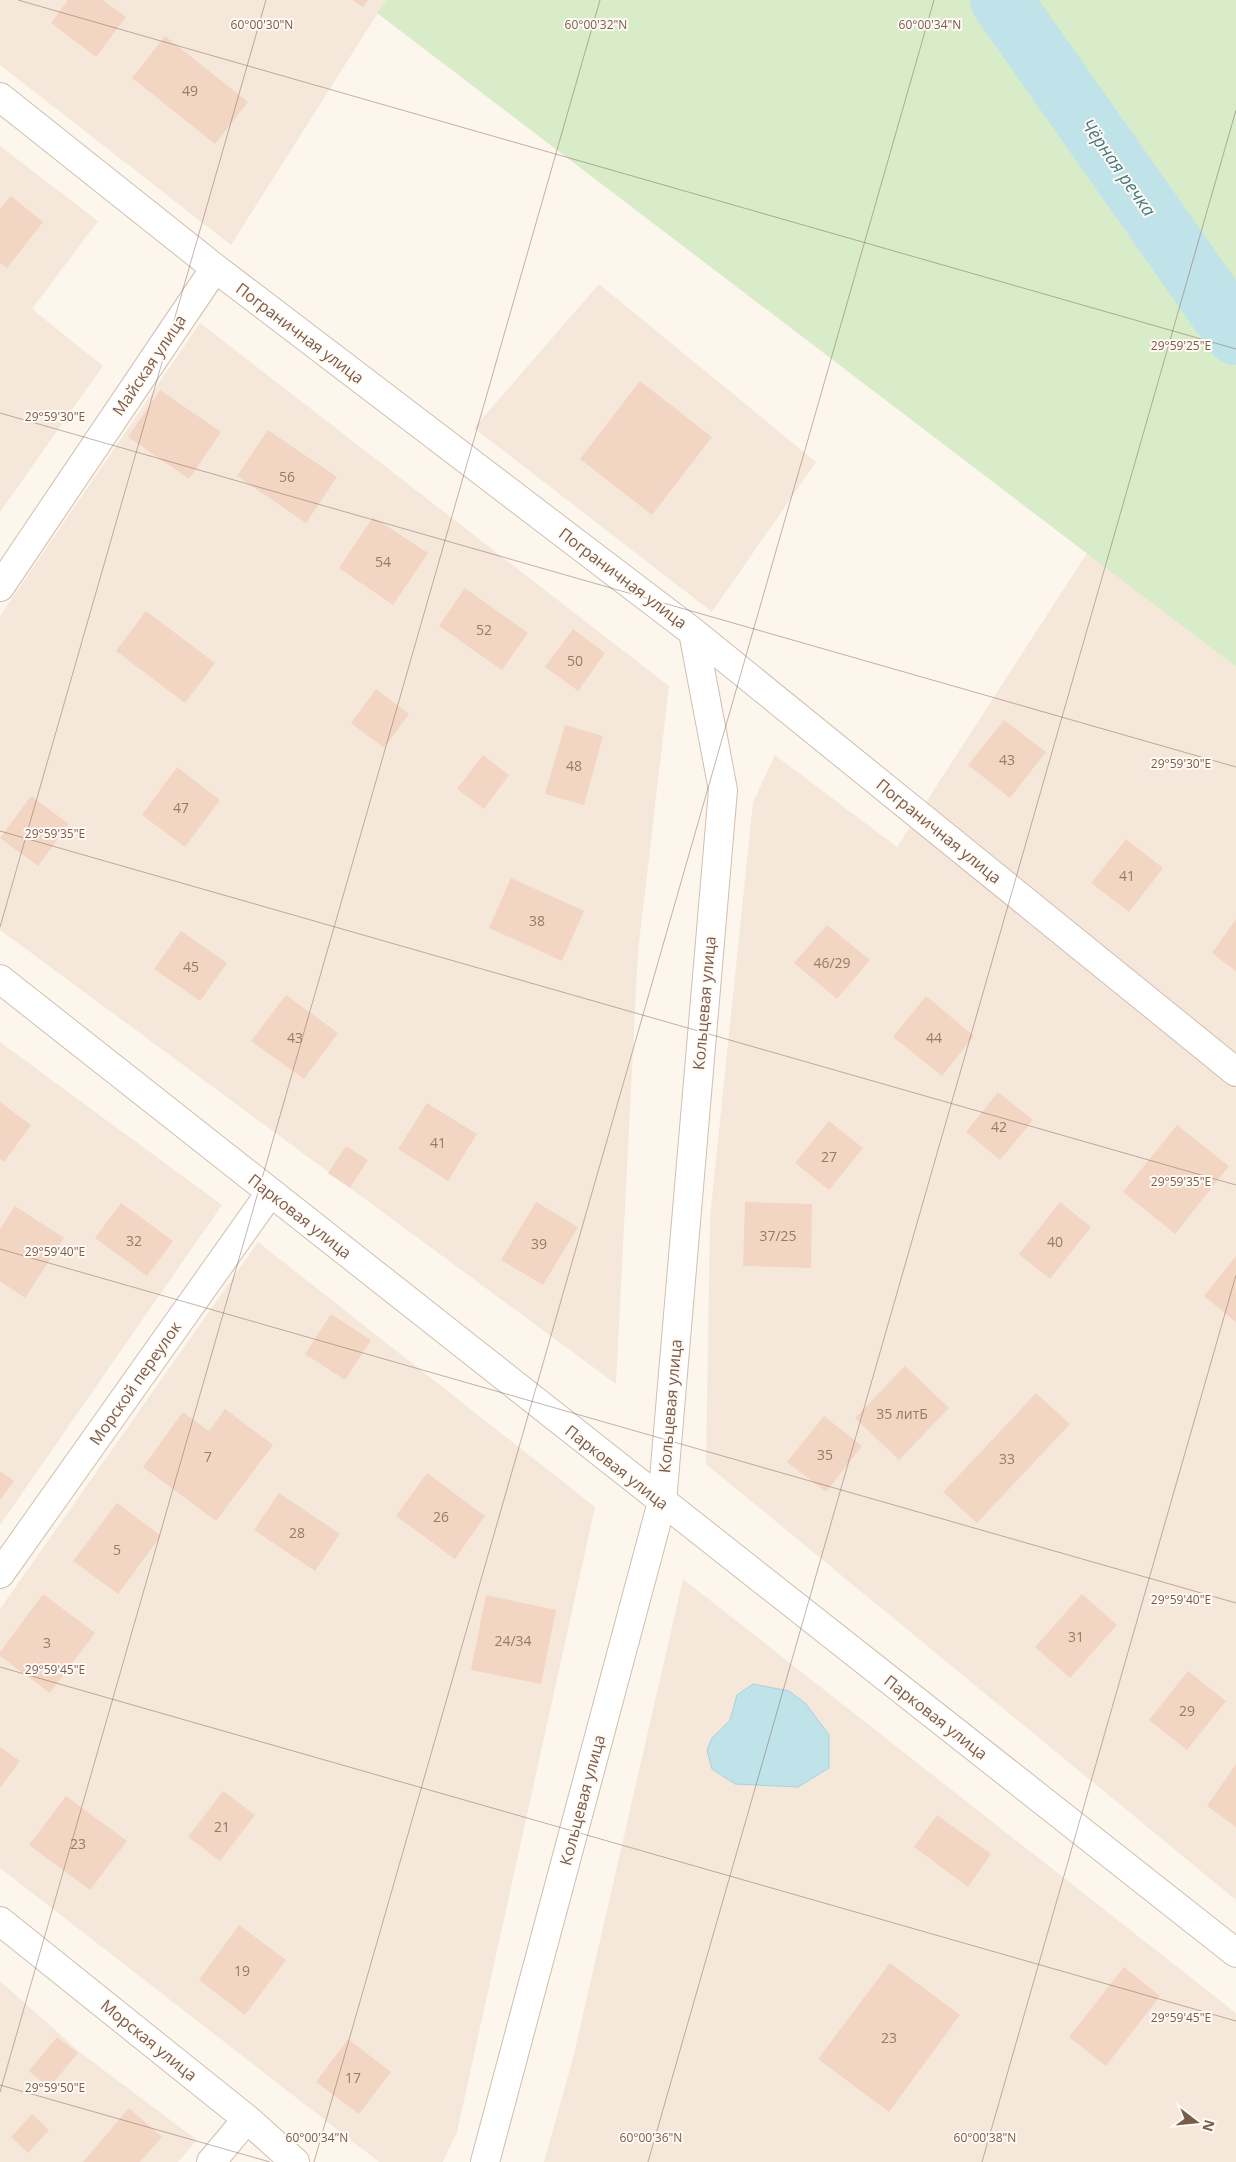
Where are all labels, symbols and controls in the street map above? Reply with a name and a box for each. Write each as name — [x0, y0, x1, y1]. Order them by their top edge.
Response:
text: 60°00'30"N — [231, 16, 293, 33]
text: 60°00'32"N — [565, 16, 627, 33]
text: 60°00'34"N — [899, 16, 961, 33]
house number: 49 — [182, 81, 198, 100]
water label: Чёрная речка — [1076, 113, 1162, 221]
street label: Пограничная улица — [231, 278, 369, 388]
street label: Майская улица — [107, 310, 191, 420]
text: 29°59'25"E — [1151, 337, 1211, 354]
text: 29°59'30"E — [25, 408, 85, 425]
house number: 56 — [279, 467, 295, 486]
street label: Пограничная улица — [554, 523, 692, 633]
house number: 54 — [375, 552, 391, 571]
house number: 52 — [476, 620, 492, 639]
house number: 50 — [567, 651, 583, 670]
house number: 43 — [999, 750, 1015, 769]
text: 29°59'30"E — [1151, 755, 1211, 772]
house number: 48 — [566, 756, 582, 775]
street label: Пограничная улица — [872, 774, 1006, 888]
house number: 47 — [173, 798, 189, 817]
text: 29°59'35"E — [25, 825, 85, 842]
house number: 41 — [1119, 866, 1135, 885]
house number: 38 — [529, 911, 545, 930]
street label: Кольцевая улица — [687, 935, 721, 1071]
house number: 46/29 — [813, 953, 851, 972]
house number: 45 — [183, 957, 199, 976]
house number: 43 — [287, 1028, 303, 1047]
house number: 44 — [926, 1028, 942, 1047]
house number: 42 — [991, 1117, 1007, 1136]
house number: 41 — [430, 1133, 446, 1152]
house number: 27 — [821, 1147, 837, 1166]
street label: Парковая улица — [244, 1169, 356, 1263]
text: 29°59'35"E — [1151, 1173, 1211, 1190]
house number: 37/25 — [759, 1226, 797, 1245]
house number: 32 — [126, 1231, 142, 1250]
house number: 40 — [1047, 1232, 1063, 1251]
house number: 39 — [531, 1234, 547, 1253]
text: 29°59'40"E — [25, 1243, 85, 1260]
street label: Морской переулок — [84, 1316, 186, 1449]
street label: Кольцевая улица — [653, 1338, 687, 1474]
house number: 35 литБ — [876, 1404, 928, 1423]
street label: Парковая улица — [561, 1420, 673, 1514]
house number: 35 — [817, 1445, 833, 1464]
house number: 7 — [204, 1447, 212, 1466]
house number: 33 — [999, 1449, 1015, 1468]
house number: 26 — [433, 1507, 449, 1526]
house number: 28 — [289, 1523, 305, 1542]
house number: 5 — [113, 1540, 121, 1559]
text: 29°59'40"E — [1151, 1591, 1211, 1608]
house number: 31 — [1068, 1627, 1084, 1646]
house number: 24/34 — [494, 1631, 532, 1650]
house number: 3 — [43, 1633, 51, 1652]
text: 29°59'45"E — [25, 1661, 85, 1678]
street label: Парковая улица — [880, 1670, 992, 1764]
house number: 29 — [1179, 1701, 1195, 1720]
street label: Кольцевая улица — [554, 1732, 610, 1868]
house number: 21 — [214, 1817, 230, 1836]
house number: 23 — [70, 1834, 86, 1853]
house number: 19 — [234, 1961, 250, 1980]
street label: Морская улица — [96, 1994, 202, 2086]
text: 29°59'45"E — [1151, 2009, 1211, 2026]
house number: 23 — [881, 2028, 897, 2047]
house number: 17 — [345, 2068, 361, 2087]
text: 29°59'50"E — [25, 2079, 85, 2096]
north arrow — [1171, 2097, 1221, 2147]
text: N — [1198, 2118, 1220, 2134]
text: 60°00'34"N — [286, 2129, 348, 2146]
text: 60°00'36"N — [620, 2129, 682, 2146]
text: 60°00'38"N — [954, 2129, 1016, 2146]

